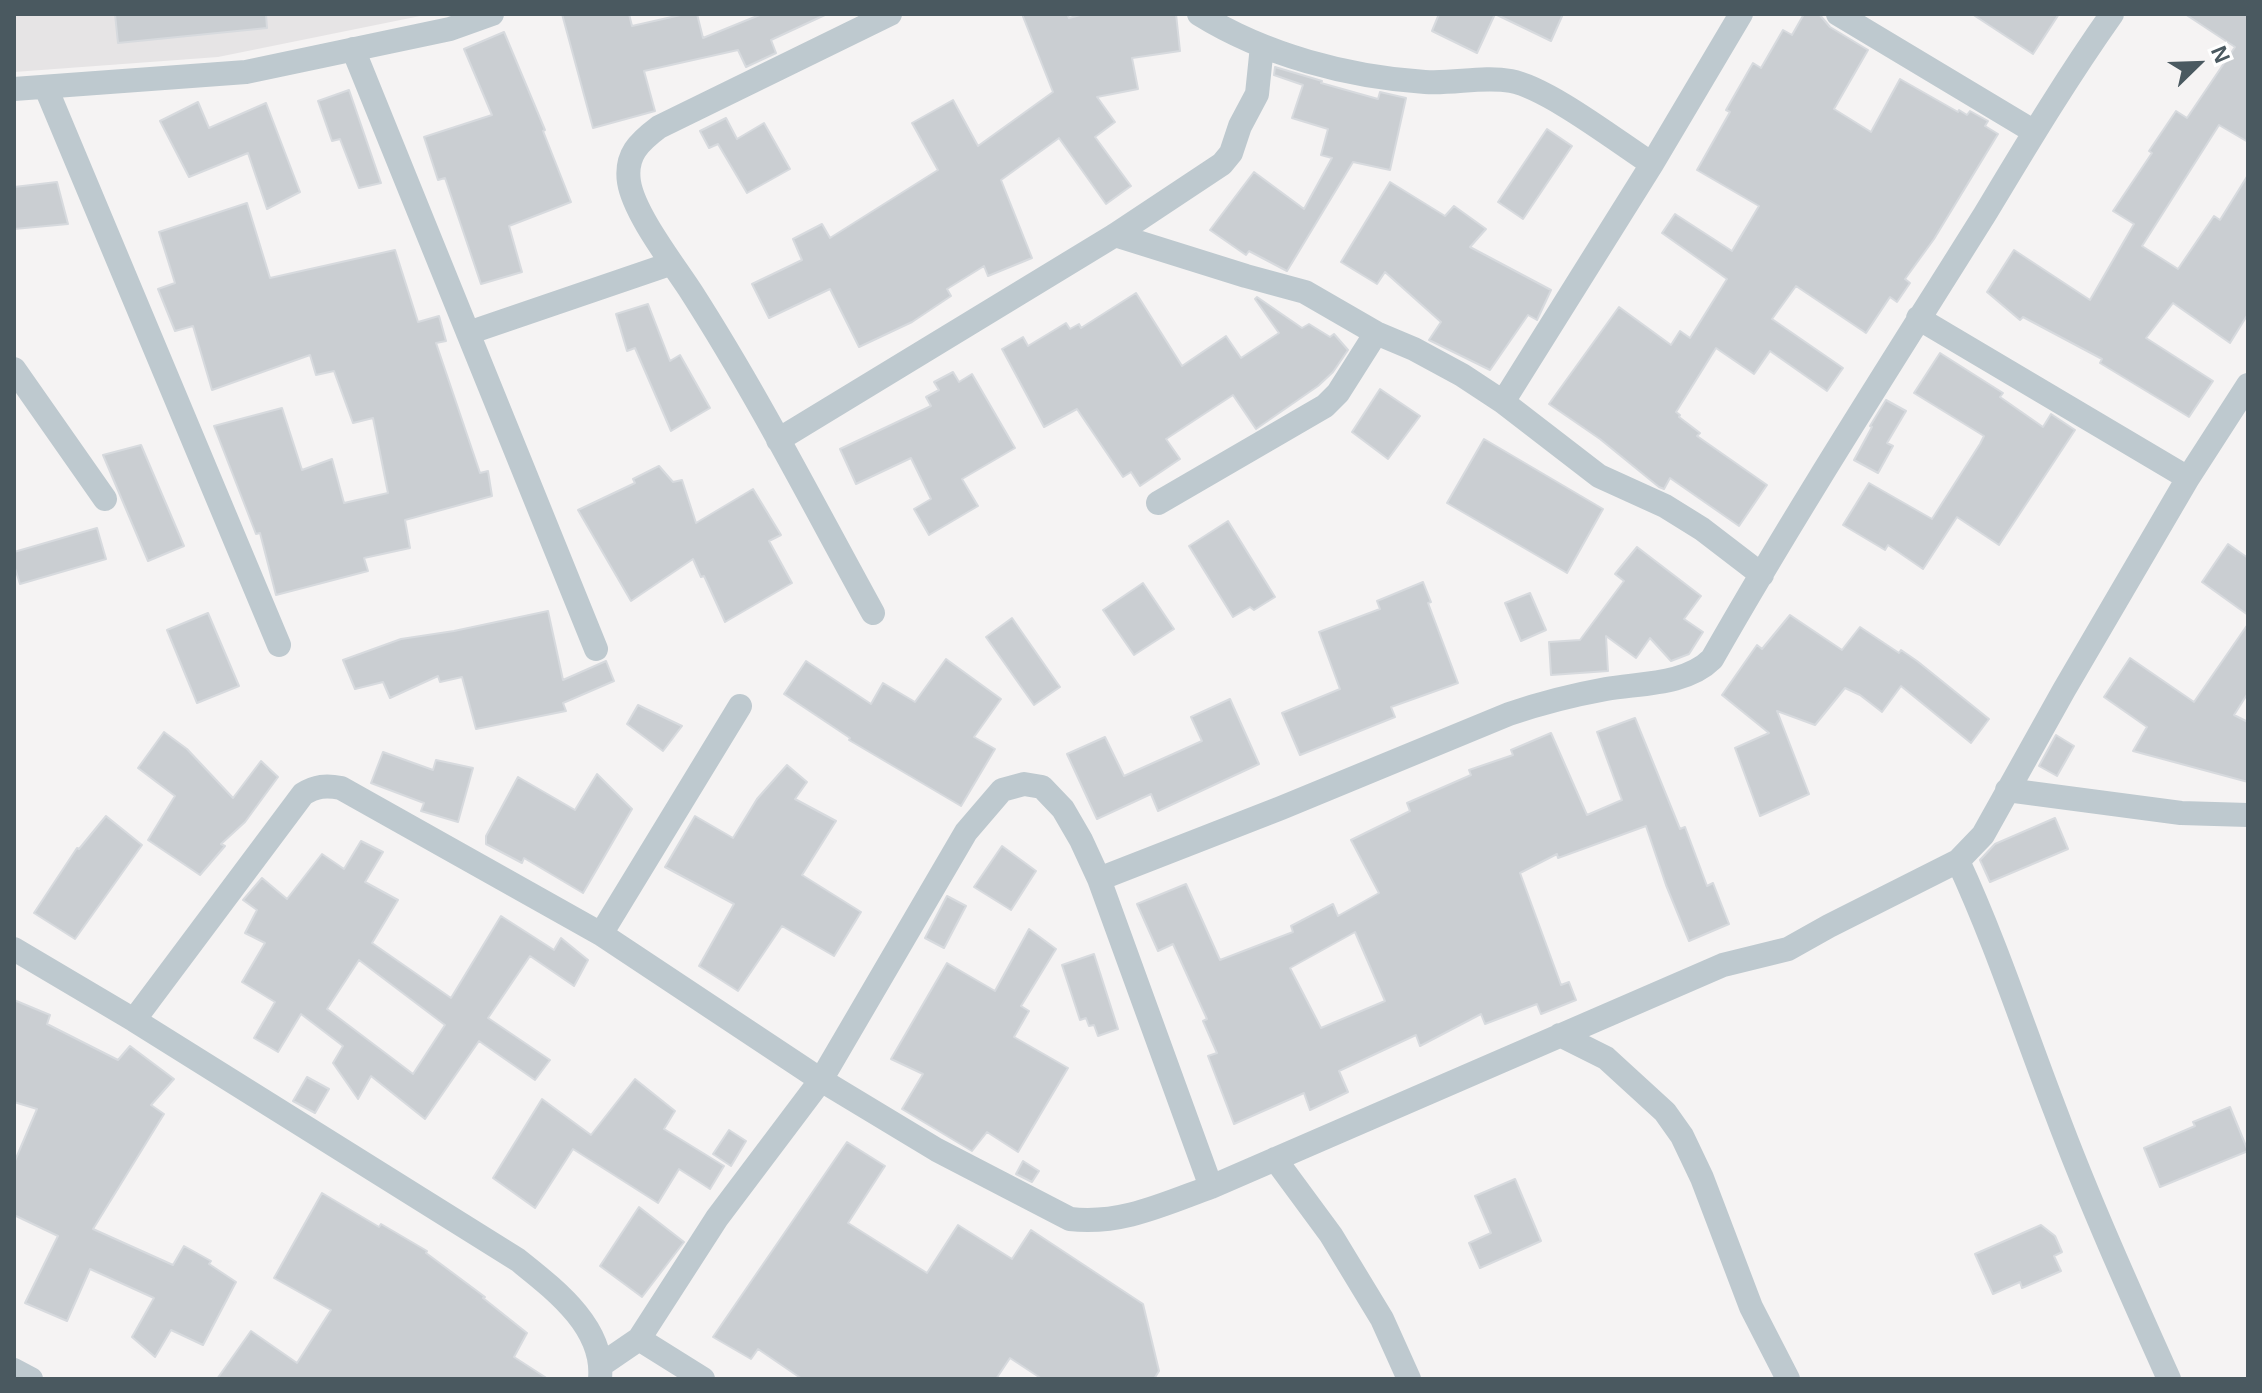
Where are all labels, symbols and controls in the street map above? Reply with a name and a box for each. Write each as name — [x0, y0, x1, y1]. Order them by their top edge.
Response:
north arrow — [2158, 24, 2238, 104]
text: N — [2206, 42, 2235, 67]

